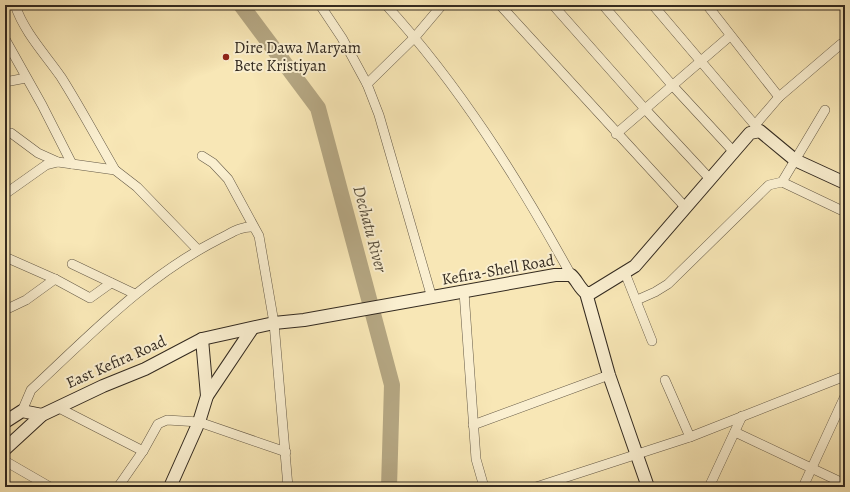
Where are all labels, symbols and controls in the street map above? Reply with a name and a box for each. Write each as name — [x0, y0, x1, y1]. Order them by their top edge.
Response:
place label: Dire Dawa Maryam Bete Kristiyan — [234, 37, 361, 77]
marker: Dire Dawa Maryam Bete Kristiyan — [221, 52, 231, 62]
water label: Dechatu River — [347, 183, 393, 276]
street label: Kefira-Shell Road — [440, 249, 556, 291]
street label: East Kefira Road — [62, 330, 170, 394]

